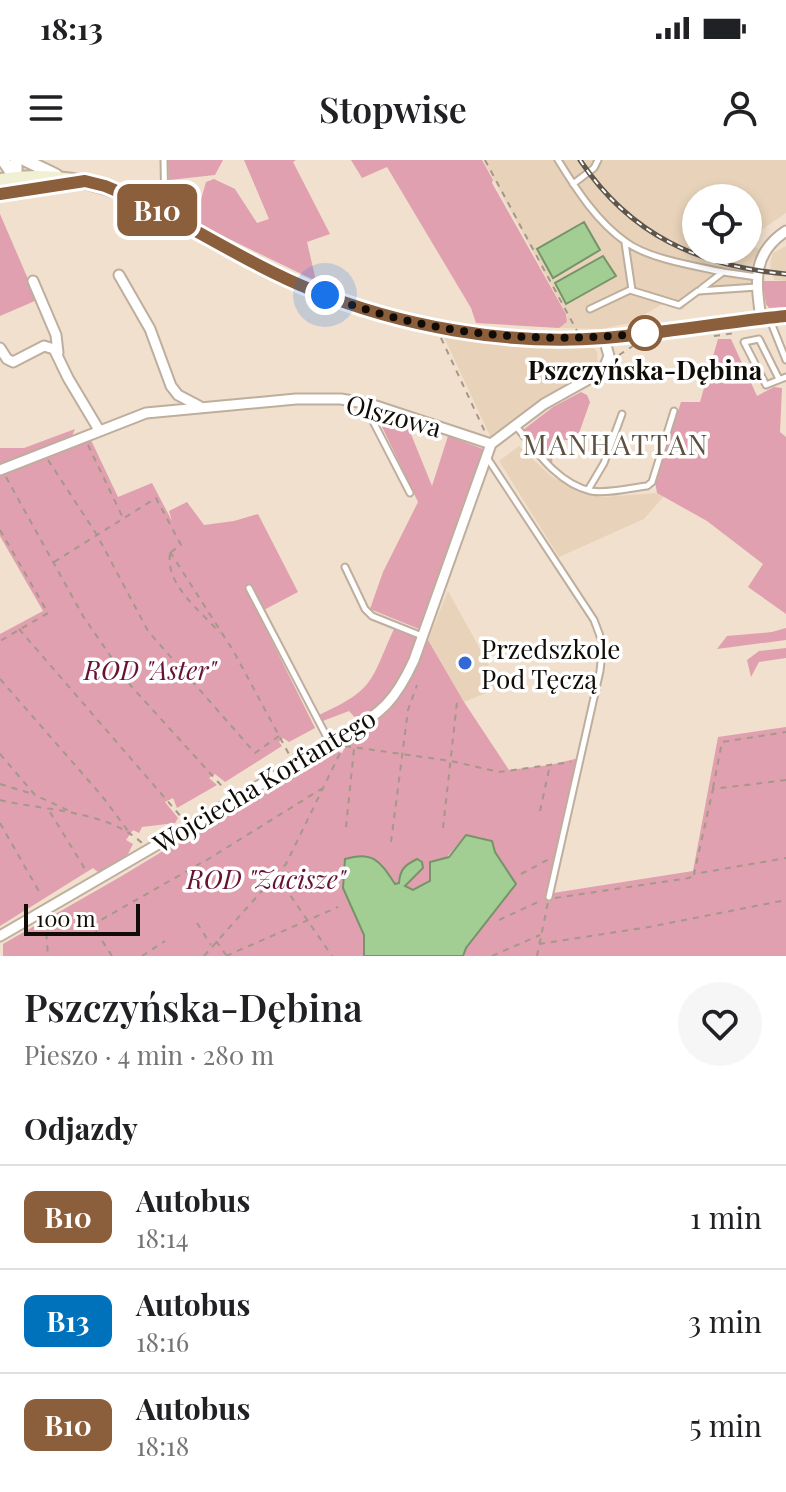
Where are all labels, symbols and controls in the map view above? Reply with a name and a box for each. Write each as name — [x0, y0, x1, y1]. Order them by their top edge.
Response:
text: 18:13 — [40, 8, 103, 48]
text: Stopwise — [319, 84, 467, 132]
icon: menu — [24, 86, 68, 130]
icon: person — [718, 86, 762, 130]
line badge: B10 — [111, 184, 203, 236]
map controls — [682, 184, 762, 264]
button: locate — [682, 184, 762, 264]
text: B10 — [133, 191, 181, 228]
your location — [305, 275, 345, 315]
marker: Pszczyńska-Dębina — [628, 316, 662, 350]
place label: Pszczyńska-Dębina — [528, 352, 763, 387]
street label: Olszowa — [342, 386, 446, 445]
district label: MANHATTAN — [523, 425, 709, 462]
place label: Przedszkole Pod Tęczą — [481, 631, 620, 696]
park label: ROD "Aster" — [83, 652, 218, 687]
marker: Przedszkole Pod Tęczą — [456, 654, 474, 672]
street label: Wojciecha Korfantego — [146, 700, 382, 861]
park label: ROD "Zacisze" — [185, 861, 347, 896]
scale bar — [24, 900, 140, 936]
text: 100 m — [36, 903, 96, 933]
text: Pszczyńska-Dębina — [24, 981, 363, 1032]
button: heart — [678, 982, 762, 1066]
text: Pieszo · 4 min · 280 m — [24, 1037, 274, 1072]
text: Odjazdy — [24, 1108, 138, 1148]
text: Autobus — [136, 1180, 250, 1220]
text: 1 min — [690, 1197, 762, 1237]
text: B10 — [44, 1198, 92, 1235]
text: 18:14 — [136, 1220, 189, 1255]
text: Autobus — [136, 1284, 250, 1324]
text: 3 min — [688, 1301, 762, 1341]
text: B13 — [46, 1302, 90, 1339]
text: 18:16 — [136, 1324, 189, 1359]
text: Autobus — [136, 1388, 250, 1428]
text: 5 min — [689, 1405, 762, 1445]
text: B10 — [44, 1406, 92, 1443]
text: 18:18 — [136, 1428, 189, 1463]

